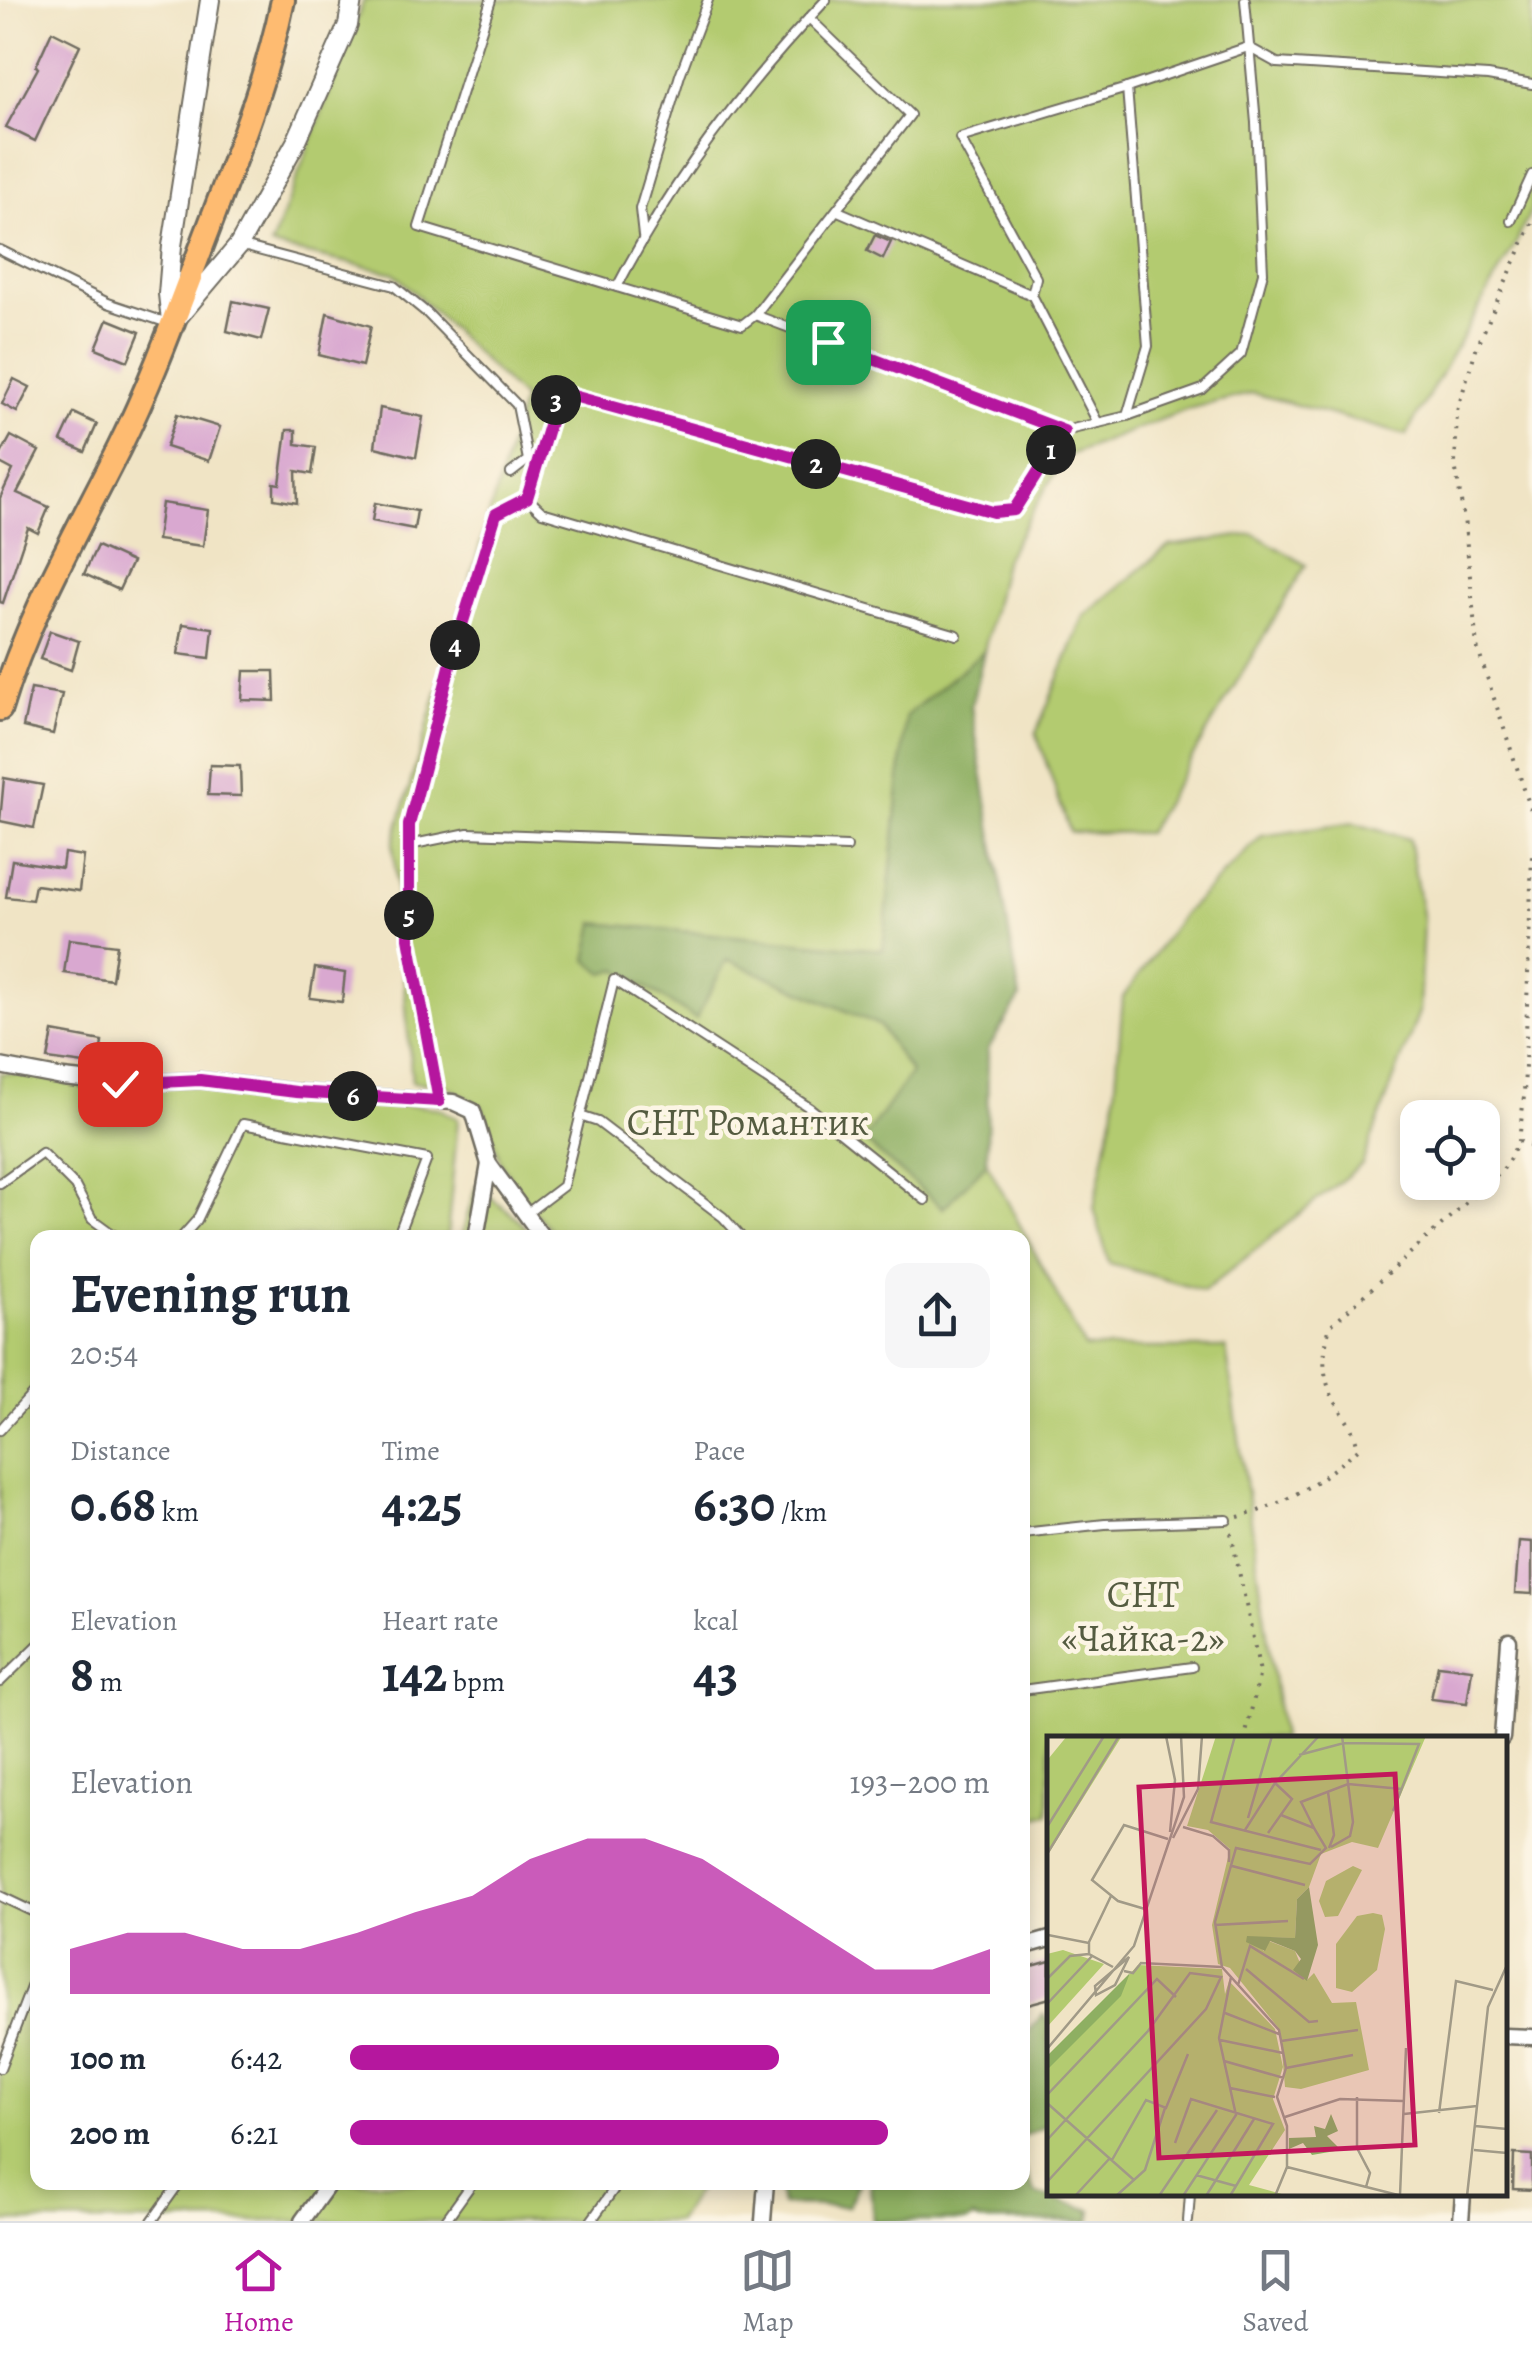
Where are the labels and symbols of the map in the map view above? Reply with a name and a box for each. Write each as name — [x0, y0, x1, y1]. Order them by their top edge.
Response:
pin — [786, 300, 871, 385]
pin: 3 — [531, 375, 581, 425]
pin: 1 — [1026, 425, 1076, 475]
pin: 2 — [791, 439, 841, 489]
pin: 4 — [430, 620, 480, 670]
pin: 5 — [384, 890, 434, 940]
pin — [78, 1042, 163, 1127]
pin: 6 — [328, 1071, 378, 1121]
park label: СНТ Романтик — [627, 1096, 869, 1148]
park label: СНТ «Чайка-2» — [1061, 1568, 1225, 1664]
inset map — [1047, 1736, 1507, 2196]

